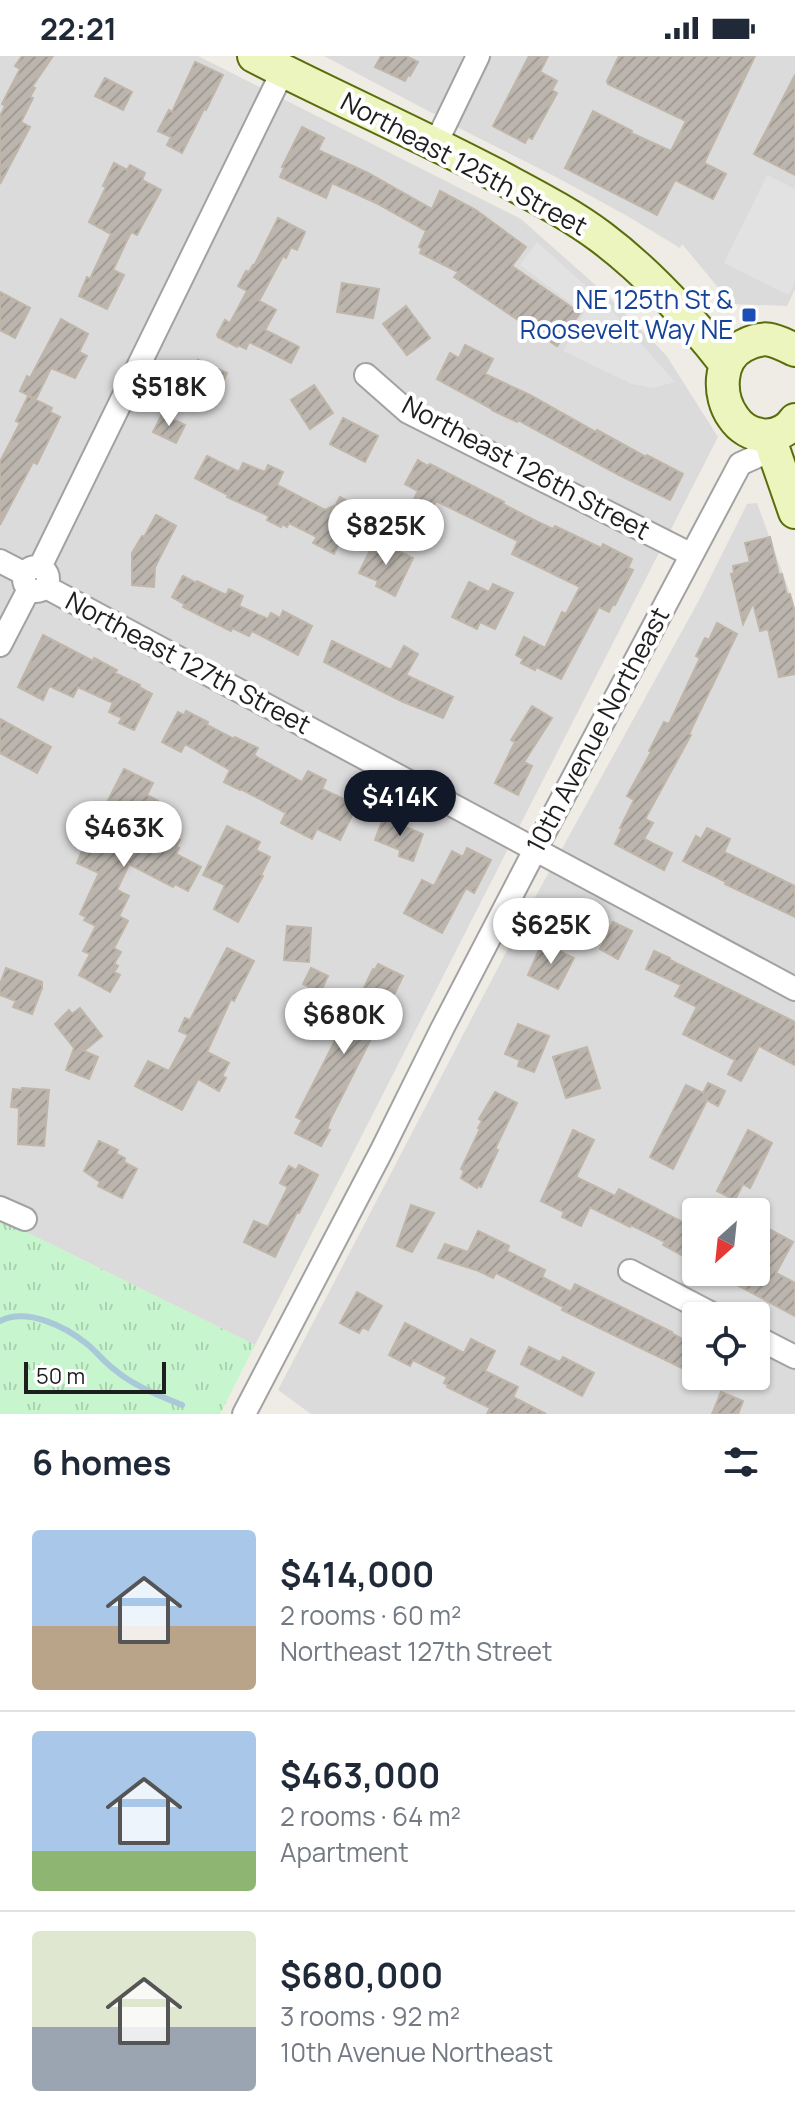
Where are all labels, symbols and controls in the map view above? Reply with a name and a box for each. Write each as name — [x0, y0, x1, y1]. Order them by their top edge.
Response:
text: 22:21 — [40, 8, 117, 49]
street label: Northeast 125th Street — [335, 83, 594, 243]
place label: NE 125th St & Roosevelt Way NE — [520, 281, 733, 347]
marker: NE 125th St & Roosevelt Way NE — [740, 306, 758, 324]
pin: $518K — [113, 360, 225, 428]
text: $518K — [131, 368, 207, 404]
street label: Northeast 126th Street — [396, 387, 657, 548]
pin: $825K — [330, 499, 442, 567]
text: $825K — [346, 507, 426, 543]
street label: Northeast 127th Street — [60, 582, 317, 742]
street label: 10th Avenue Northeast — [517, 601, 677, 859]
pin: $414K — [344, 770, 456, 838]
text: $414K — [362, 778, 438, 814]
pin: $463K — [68, 801, 180, 869]
text: $463K — [84, 809, 164, 845]
pin: $625K — [495, 898, 607, 966]
text: $625K — [511, 906, 591, 942]
pin: $680K — [288, 988, 400, 1056]
text: $680K — [303, 996, 385, 1032]
north arrow — [682, 1198, 770, 1286]
map controls — [682, 1198, 770, 1390]
button: locate — [682, 1302, 770, 1390]
scale bar — [24, 1358, 166, 1394]
text: 50 m — [36, 1361, 85, 1391]
text: 6 homes — [32, 1439, 171, 1485]
icon: filters — [719, 1440, 763, 1484]
text: $414,000 — [280, 1551, 434, 1597]
icon: home — [96, 1562, 192, 1658]
text: 2 rooms · 60 m² — [280, 1597, 462, 1633]
text: Northeast 127th Street — [280, 1633, 552, 1669]
text: $463,000 — [280, 1752, 440, 1798]
icon: home — [96, 1763, 192, 1859]
text: 2 rooms · 64 m² — [280, 1798, 461, 1834]
text: Apartment — [280, 1834, 409, 1870]
text: $680,000 — [280, 1952, 443, 1998]
icon: home — [96, 1963, 192, 2059]
text: 3 rooms · 92 m² — [280, 1998, 460, 2034]
text: 10th Avenue Northeast — [280, 2034, 553, 2070]

